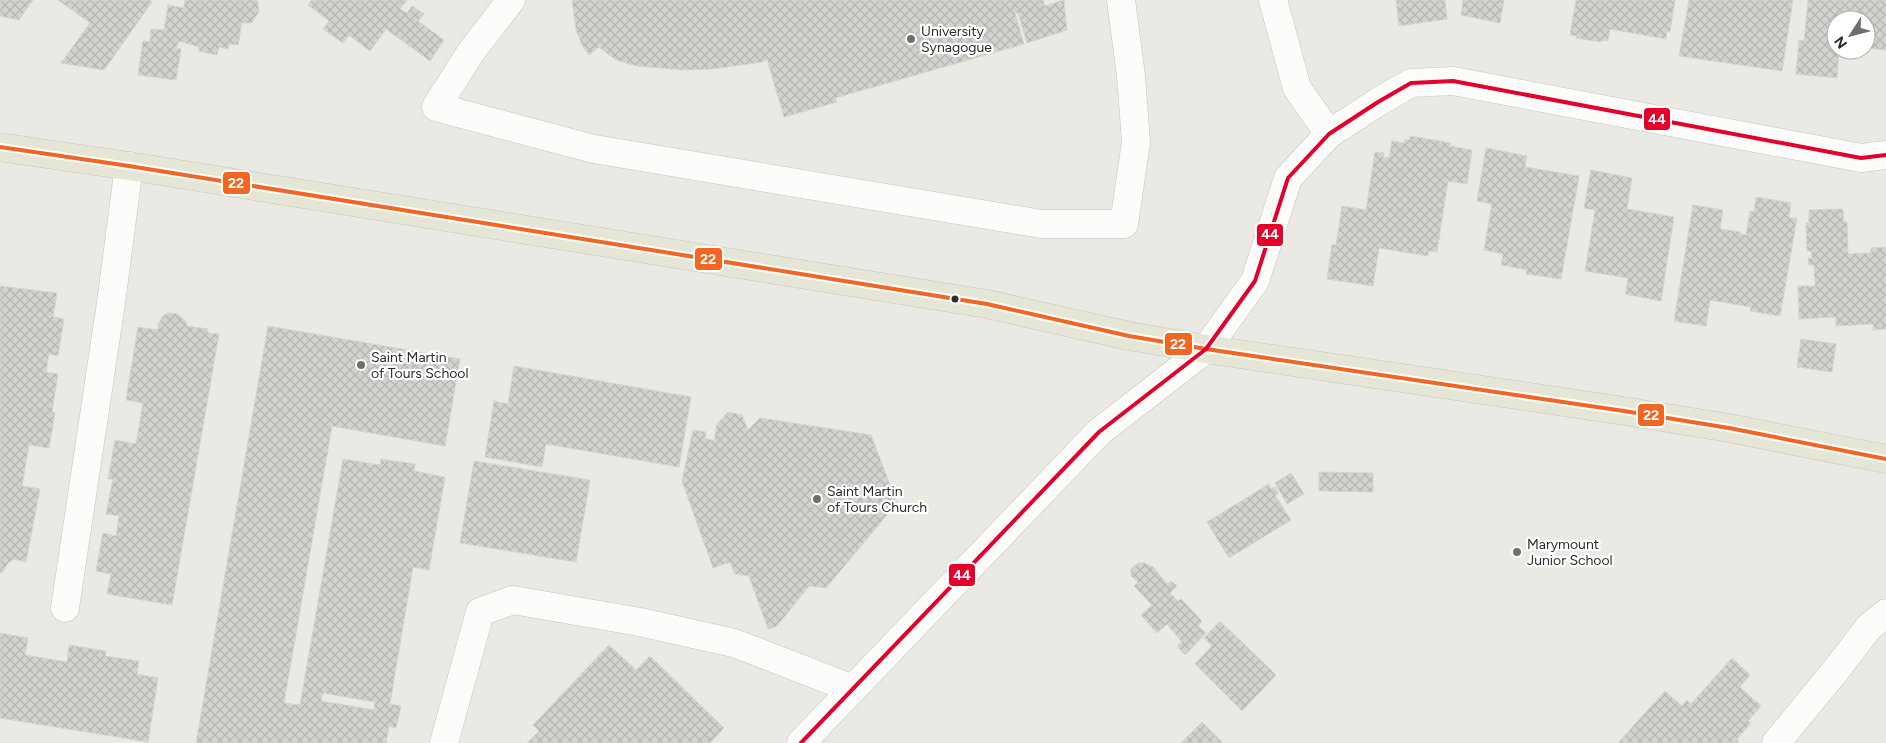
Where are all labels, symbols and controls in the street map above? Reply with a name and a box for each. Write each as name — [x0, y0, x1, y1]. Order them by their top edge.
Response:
north arrow — [1826, 10, 1876, 60]
place label: University Synagogue — [921, 23, 992, 56]
marker: University Synagogue — [905, 33, 917, 45]
text: N — [1831, 33, 1851, 52]
line badge: 44 — [1643, 107, 1671, 131]
text: 44 — [1648, 111, 1666, 128]
line badge: 22 — [222, 171, 251, 195]
text: 22 — [228, 175, 244, 192]
line badge: 44 — [1256, 223, 1284, 247]
text: 44 — [1261, 226, 1279, 243]
line badge: 22 — [694, 247, 723, 271]
text: 22 — [700, 251, 716, 268]
unlabelled marker — [950, 294, 960, 304]
line badge: 22 — [1164, 332, 1193, 356]
text: 22 — [1170, 336, 1186, 353]
place label: Saint Martin of Tours School — [371, 349, 469, 382]
marker: Saint Martin of Tours School — [355, 359, 367, 371]
line badge: 22 — [1637, 403, 1665, 427]
text: 22 — [1643, 407, 1659, 424]
place label: Saint Martin of Tours Church — [827, 483, 927, 516]
marker: Saint Martin of Tours Church — [811, 493, 823, 505]
place label: Marymount Junior School — [1527, 536, 1613, 569]
marker: Marymount Junior School — [1511, 546, 1523, 558]
line badge: 44 — [948, 563, 976, 587]
text: 44 — [953, 567, 971, 584]

